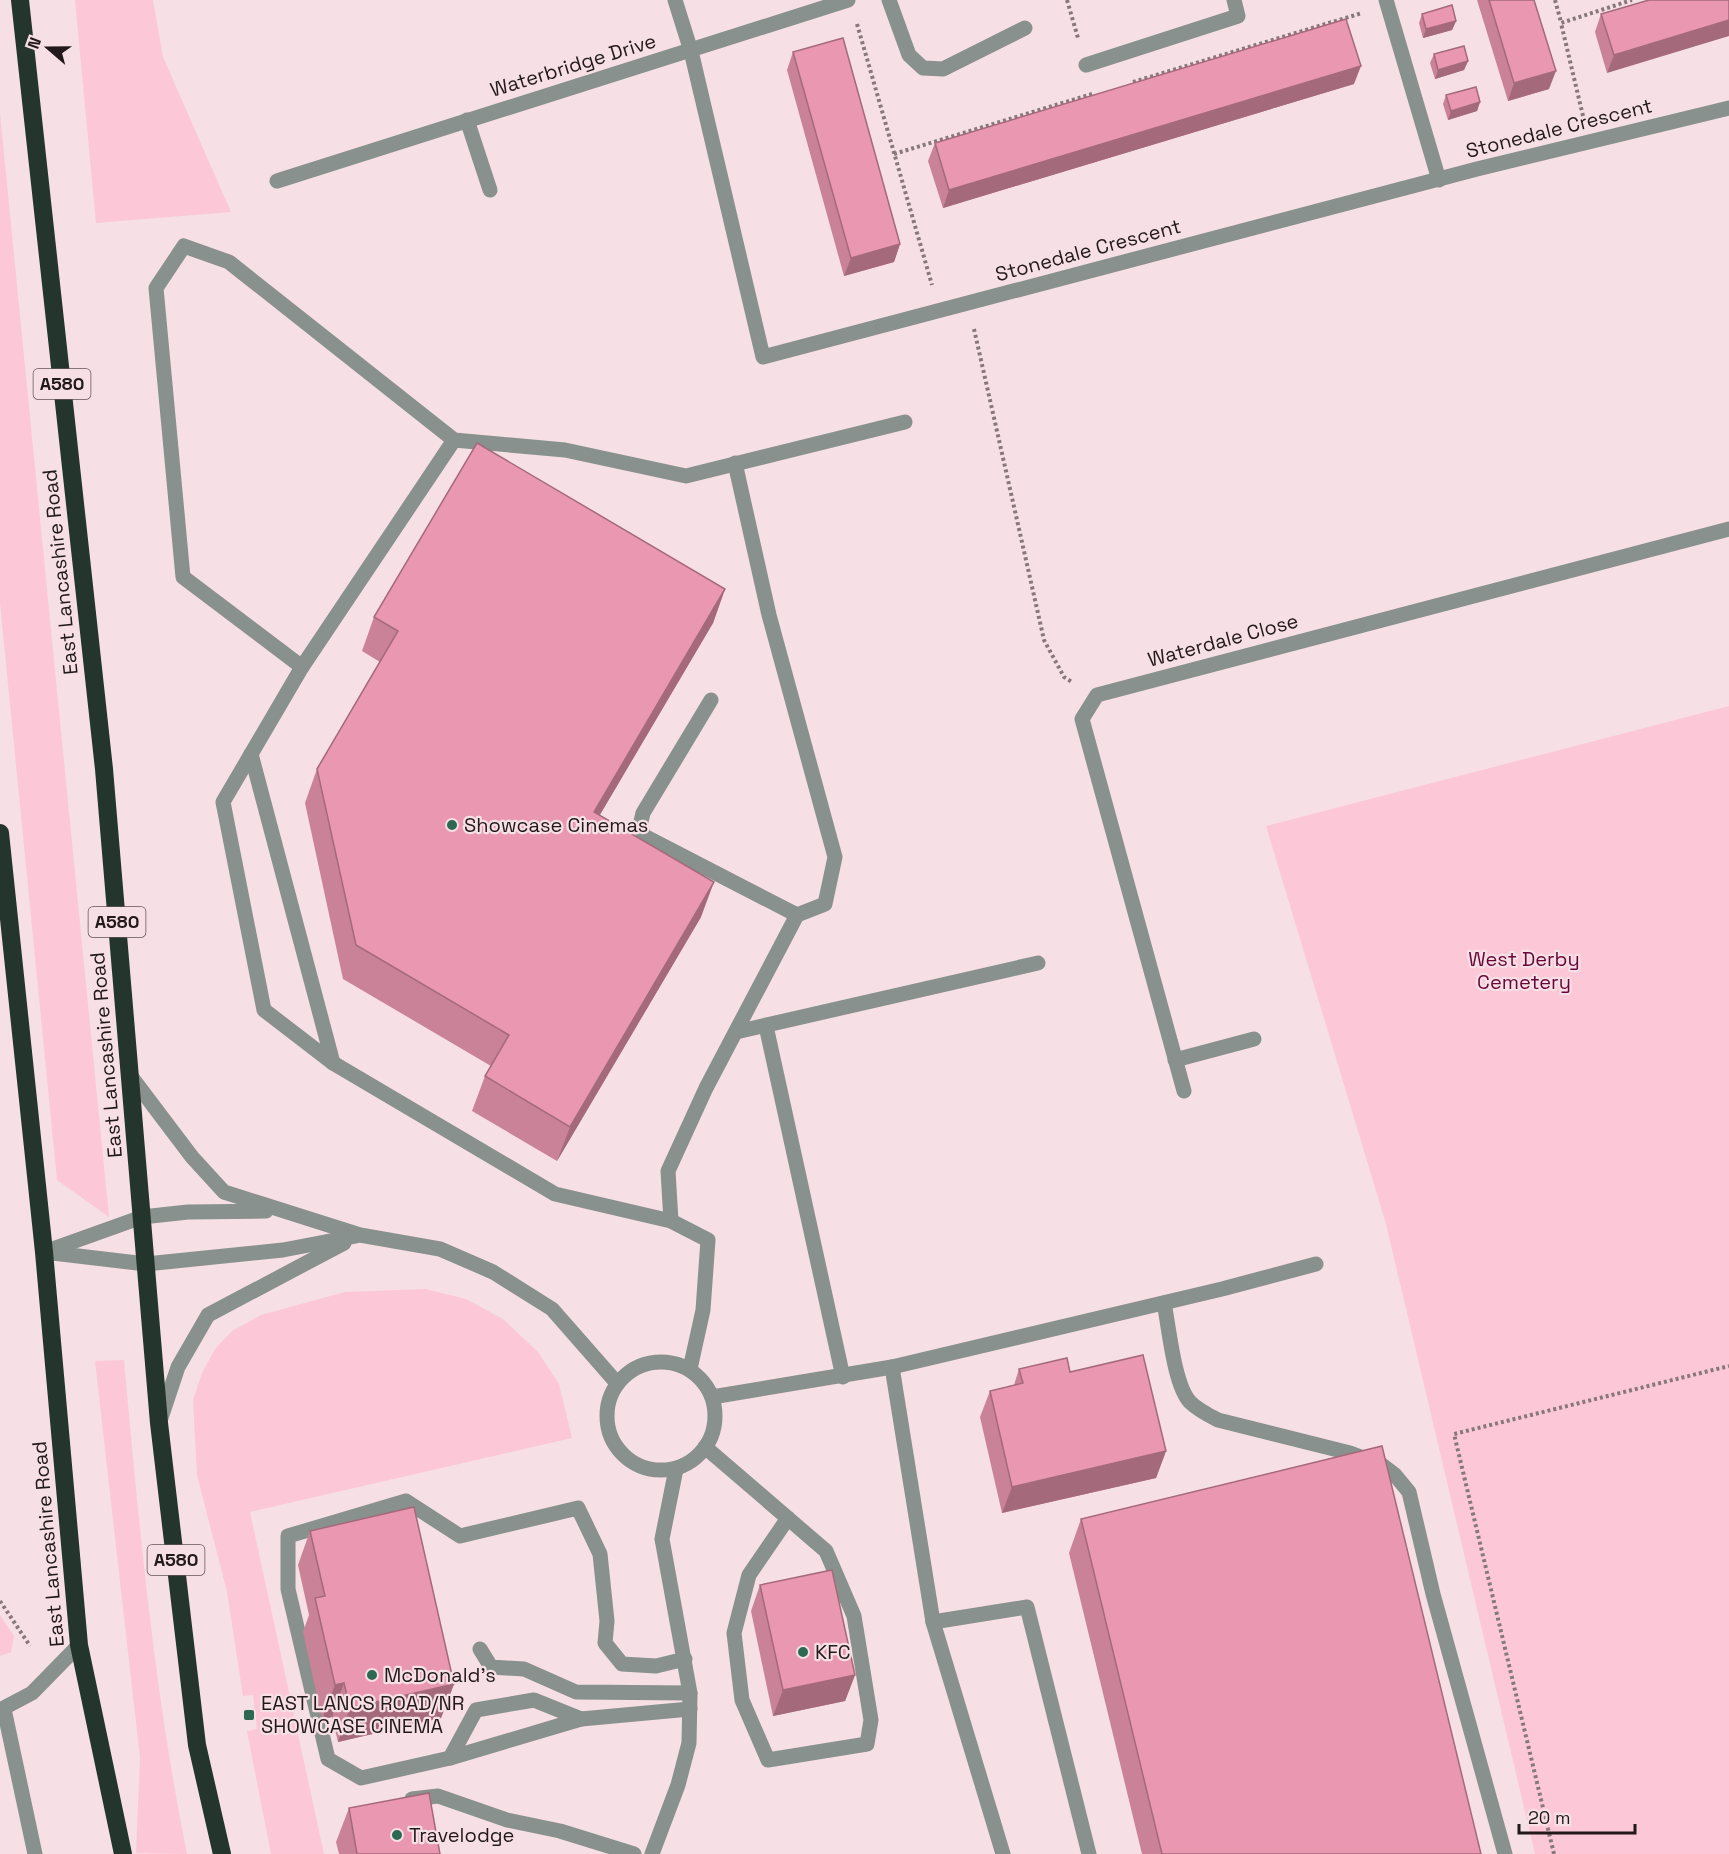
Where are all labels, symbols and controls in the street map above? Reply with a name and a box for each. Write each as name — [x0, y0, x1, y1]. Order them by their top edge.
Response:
north arrow — [18, 18, 78, 78]
street label: Waterbridge Drive — [487, 27, 659, 103]
text: N — [23, 34, 46, 52]
street label: Stonedale Crescent — [1463, 92, 1655, 164]
street label: Stonedale Crescent — [992, 213, 1184, 287]
road number: A580 — [34, 369, 90, 399]
street label: East Lancashire Road — [36, 468, 84, 676]
street label: Waterdale Close — [1145, 607, 1301, 673]
place label: Showcase Cinemas — [464, 812, 648, 838]
marker: Showcase Cinemas — [445, 818, 459, 832]
road number: A580 — [88, 907, 146, 937]
park label: West Derby Cemetery — [1468, 946, 1580, 995]
street label: East Lancashire Road — [84, 951, 128, 1159]
street label: East Lancashire Road — [26, 1440, 70, 1648]
road number: A580 — [148, 1545, 204, 1575]
place label: KFC — [815, 1639, 851, 1665]
marker: KFC — [796, 1645, 810, 1659]
place label: McDonald's — [384, 1662, 496, 1688]
marker: McDonald's — [365, 1668, 379, 1682]
place label: EAST LANCS ROAD/NR SHOWCASE CINEMA — [261, 1690, 464, 1739]
marker: EAST LANCS ROAD/NR SHOWCASE CINEMA — [242, 1708, 256, 1722]
scale bar — [1519, 1797, 1634, 1835]
text: 20 m — [1528, 1806, 1571, 1829]
place label: Travelodge — [409, 1822, 514, 1848]
marker: Travelodge — [390, 1828, 404, 1842]

